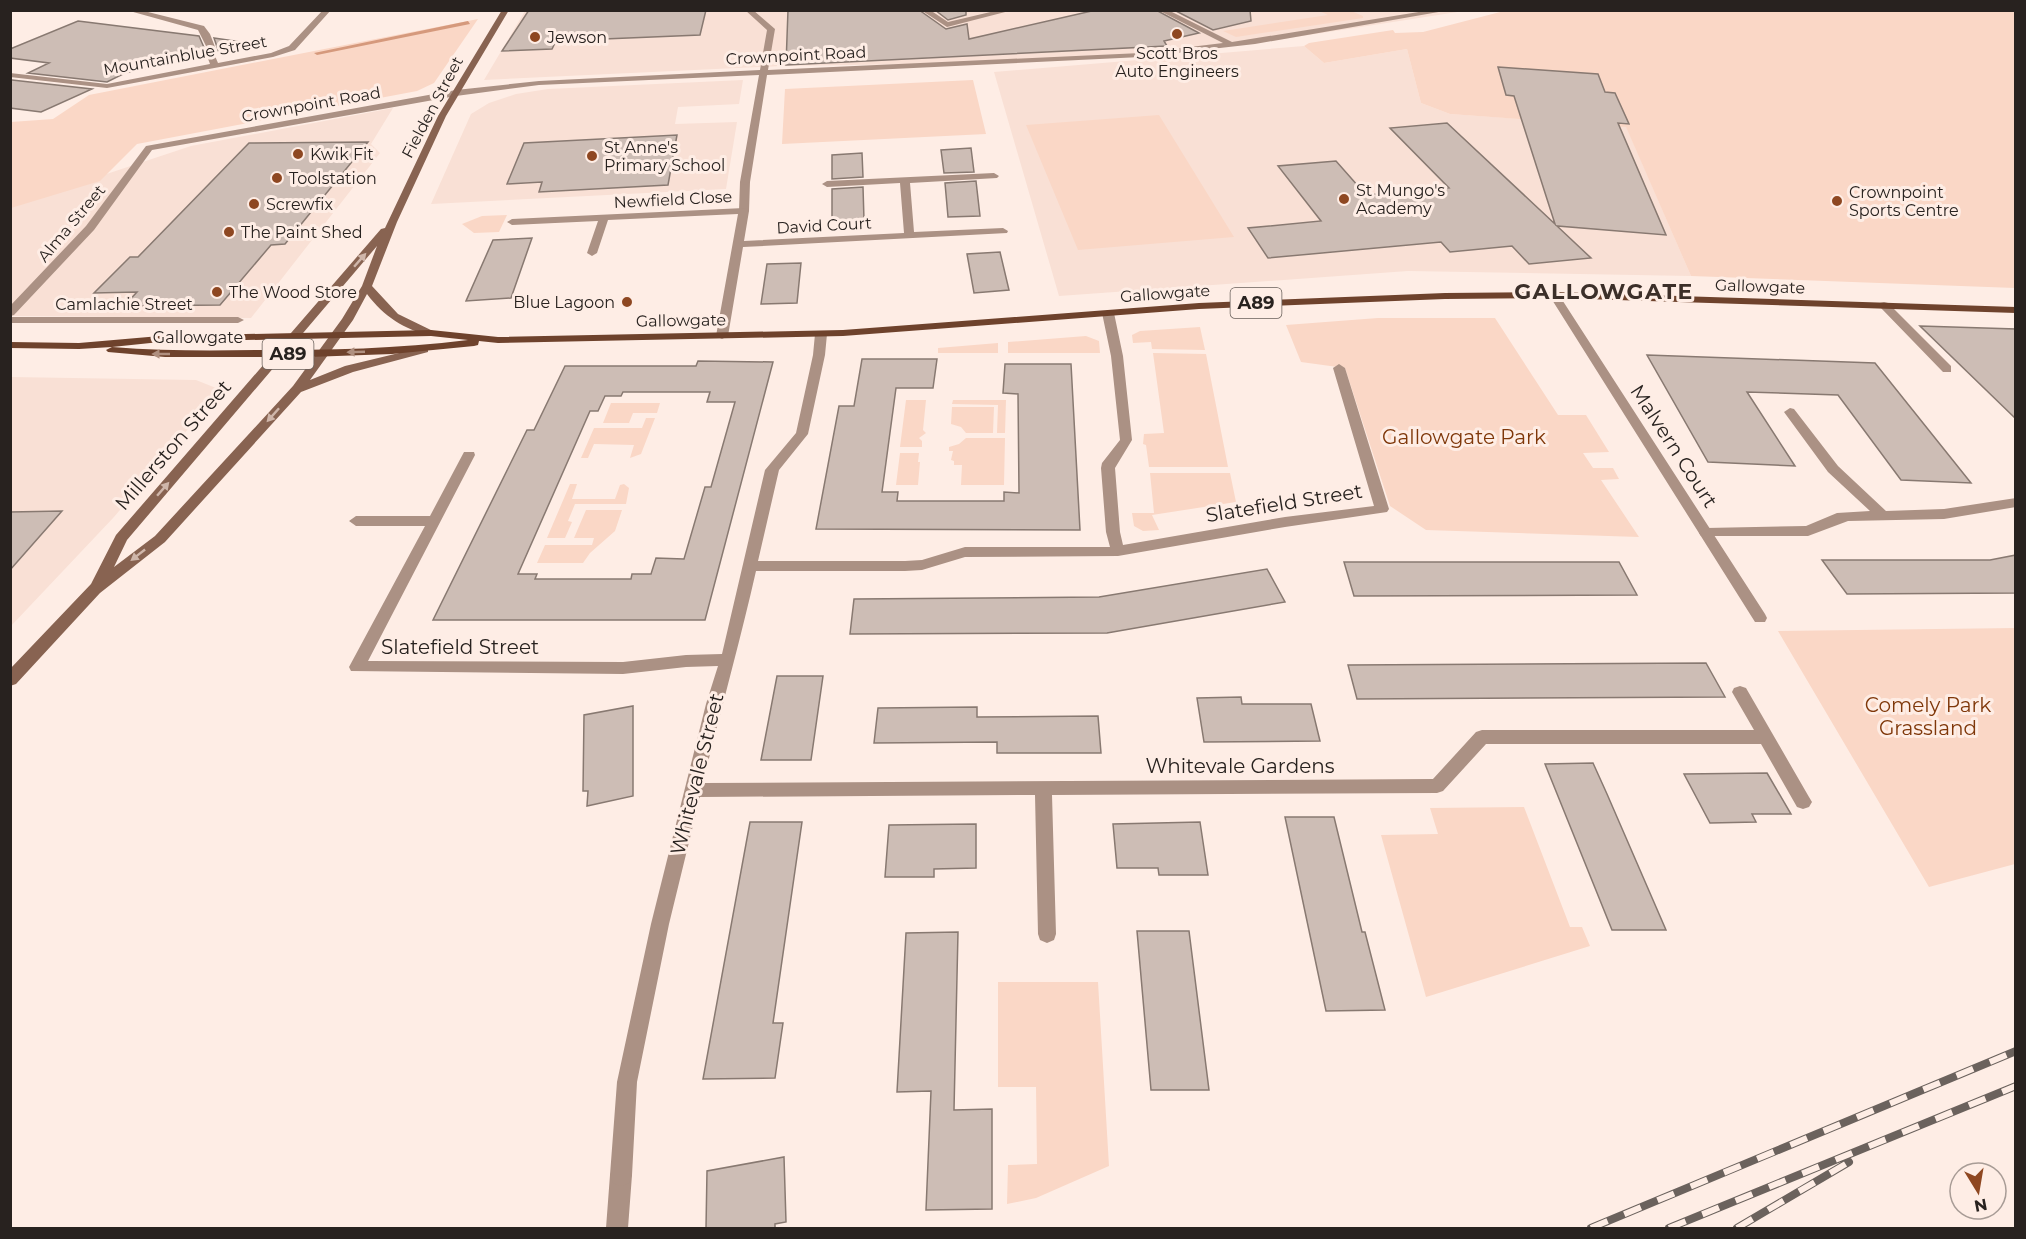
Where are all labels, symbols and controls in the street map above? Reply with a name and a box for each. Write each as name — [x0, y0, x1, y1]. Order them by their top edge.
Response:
marker: Scott Bros Auto Engineers — [1170, 27, 1184, 41]
place label: Jewson — [546, 28, 607, 47]
marker: Jewson — [528, 30, 542, 44]
street label: Mountainblue Street — [102, 32, 269, 79]
street label: Crownpoint Road — [725, 42, 867, 69]
place label: Scott Bros Auto Engineers — [1115, 44, 1239, 81]
street label: Fielden Street — [398, 53, 467, 161]
street label: Crownpoint Road — [240, 83, 382, 126]
place label: St Anne's Primary School — [604, 138, 725, 175]
place label: Kwik Fit — [310, 145, 374, 164]
marker: Kwik Fit — [291, 147, 305, 161]
marker: St Anne's Primary School — [585, 149, 599, 163]
place label: Toolstation — [289, 169, 377, 188]
marker: Toolstation — [270, 171, 284, 185]
street label: Alma Street — [34, 181, 109, 266]
place label: St Mungo's Academy — [1356, 181, 1445, 218]
place label: Crownpoint Sports Centre — [1849, 183, 1959, 220]
street label: Newfield Close — [613, 187, 733, 212]
marker: St Mungo's Academy — [1337, 192, 1351, 206]
marker: Crownpoint Sports Centre — [1830, 194, 1844, 208]
place label: Screwfix — [266, 195, 333, 214]
marker: Screwfix — [247, 197, 261, 211]
street label: David Court — [776, 213, 873, 237]
place label: The Paint Shed — [241, 223, 363, 242]
marker: The Paint Shed — [222, 225, 236, 239]
one-way arrow — [353, 252, 366, 268]
street label: Gallowgate — [1715, 275, 1805, 298]
district label: GALLOWGATE — [1514, 278, 1694, 305]
street label: Gallowgate — [1119, 281, 1211, 306]
place label: The Wood Store — [229, 283, 357, 302]
marker: The Wood Store — [210, 285, 224, 299]
road number: A89 — [1230, 288, 1282, 318]
place label: Blue Lagoon — [513, 293, 615, 312]
street label: Camlachie Street — [55, 295, 193, 314]
marker: Blue Lagoon — [620, 295, 634, 309]
street label: Gallowgate — [636, 310, 726, 331]
street label: Gallowgate — [153, 328, 243, 347]
road number: A89 — [262, 339, 314, 369]
one-way arrow — [347, 347, 366, 357]
one-way arrow — [152, 349, 171, 359]
street label: Millerston Street — [110, 375, 236, 515]
street label: Malvern Court — [1625, 380, 1723, 512]
one-way arrow — [267, 407, 280, 422]
park label: Gallowgate Park — [1382, 425, 1546, 449]
street label: Slatefield Street — [1204, 479, 1364, 527]
one-way arrow — [156, 482, 169, 497]
one-way arrow — [130, 549, 146, 562]
street label: Slatefield Street — [381, 635, 539, 659]
street label: Whitevale Street — [665, 691, 729, 857]
park label: Comely Park Grassland — [1865, 693, 1991, 740]
street label: Whitevale Gardens — [1145, 754, 1335, 778]
north arrow — [1948, 1161, 2008, 1221]
text: N — [1973, 1195, 1989, 1216]

